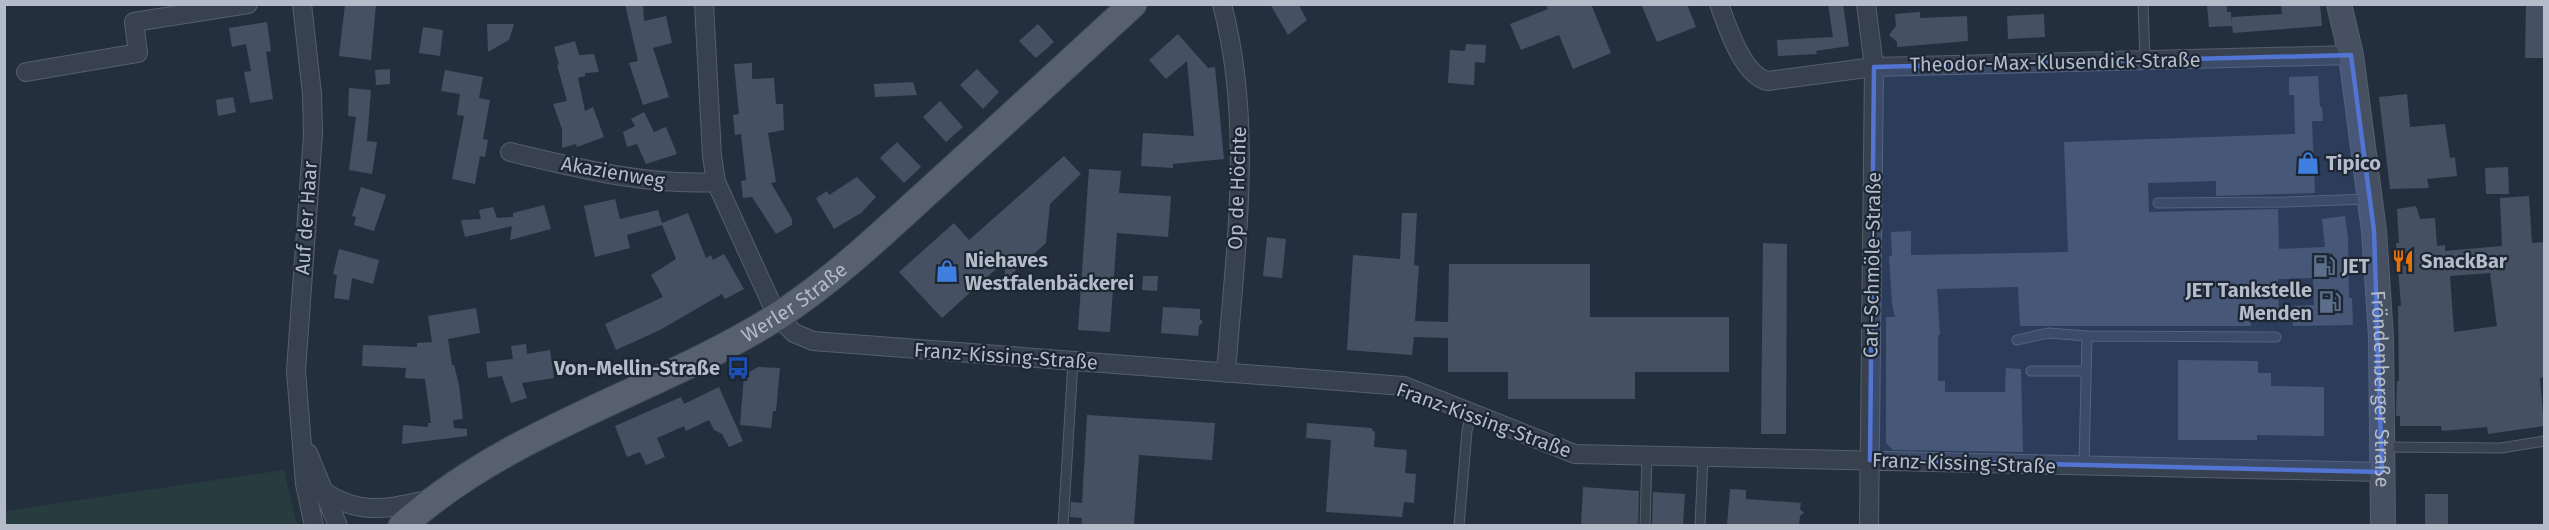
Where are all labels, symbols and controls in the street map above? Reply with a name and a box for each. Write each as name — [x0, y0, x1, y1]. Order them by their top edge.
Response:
street label: Theodor-Max-Klusendick-Straße — [1909, 47, 2201, 77]
street label: Op de Höchte — [1223, 126, 1251, 250]
shop icon: Tipico — [2295, 150, 2321, 176]
street label: Akazienweg — [559, 151, 667, 193]
place label: Tipico — [2326, 151, 2381, 175]
street label: Auf der Haar — [290, 160, 322, 276]
street label: Carl-Schmöle-Straße — [1858, 172, 1886, 358]
place label: Niehaves Westfalenbäckerei — [965, 248, 1134, 295]
restaurant icon: SnackBar — [2390, 248, 2416, 274]
place label: SnackBar — [2421, 249, 2508, 273]
fuel station icon: JET — [2311, 253, 2337, 279]
place label: JET — [2341, 254, 2370, 278]
street label: Werler Straße — [737, 257, 852, 347]
shop icon: Niehaves Westfalenbäckerei — [934, 258, 960, 284]
place label: JET Tankstelle Menden — [2184, 278, 2312, 325]
fuel station icon: JET Tankstelle Menden — [2317, 289, 2343, 315]
street label: Fröndenberger Straße — [2366, 289, 2395, 488]
street label: Franz-Kissing-Straße — [913, 338, 1099, 374]
bus stop icon: Von-Mellin-Straße — [725, 355, 751, 381]
place label: Von-Mellin-Straße — [553, 356, 720, 380]
street label: Franz-Kissing-Straße — [1393, 377, 1575, 463]
street label: Franz-Kissing-Straße — [1871, 448, 2057, 478]

